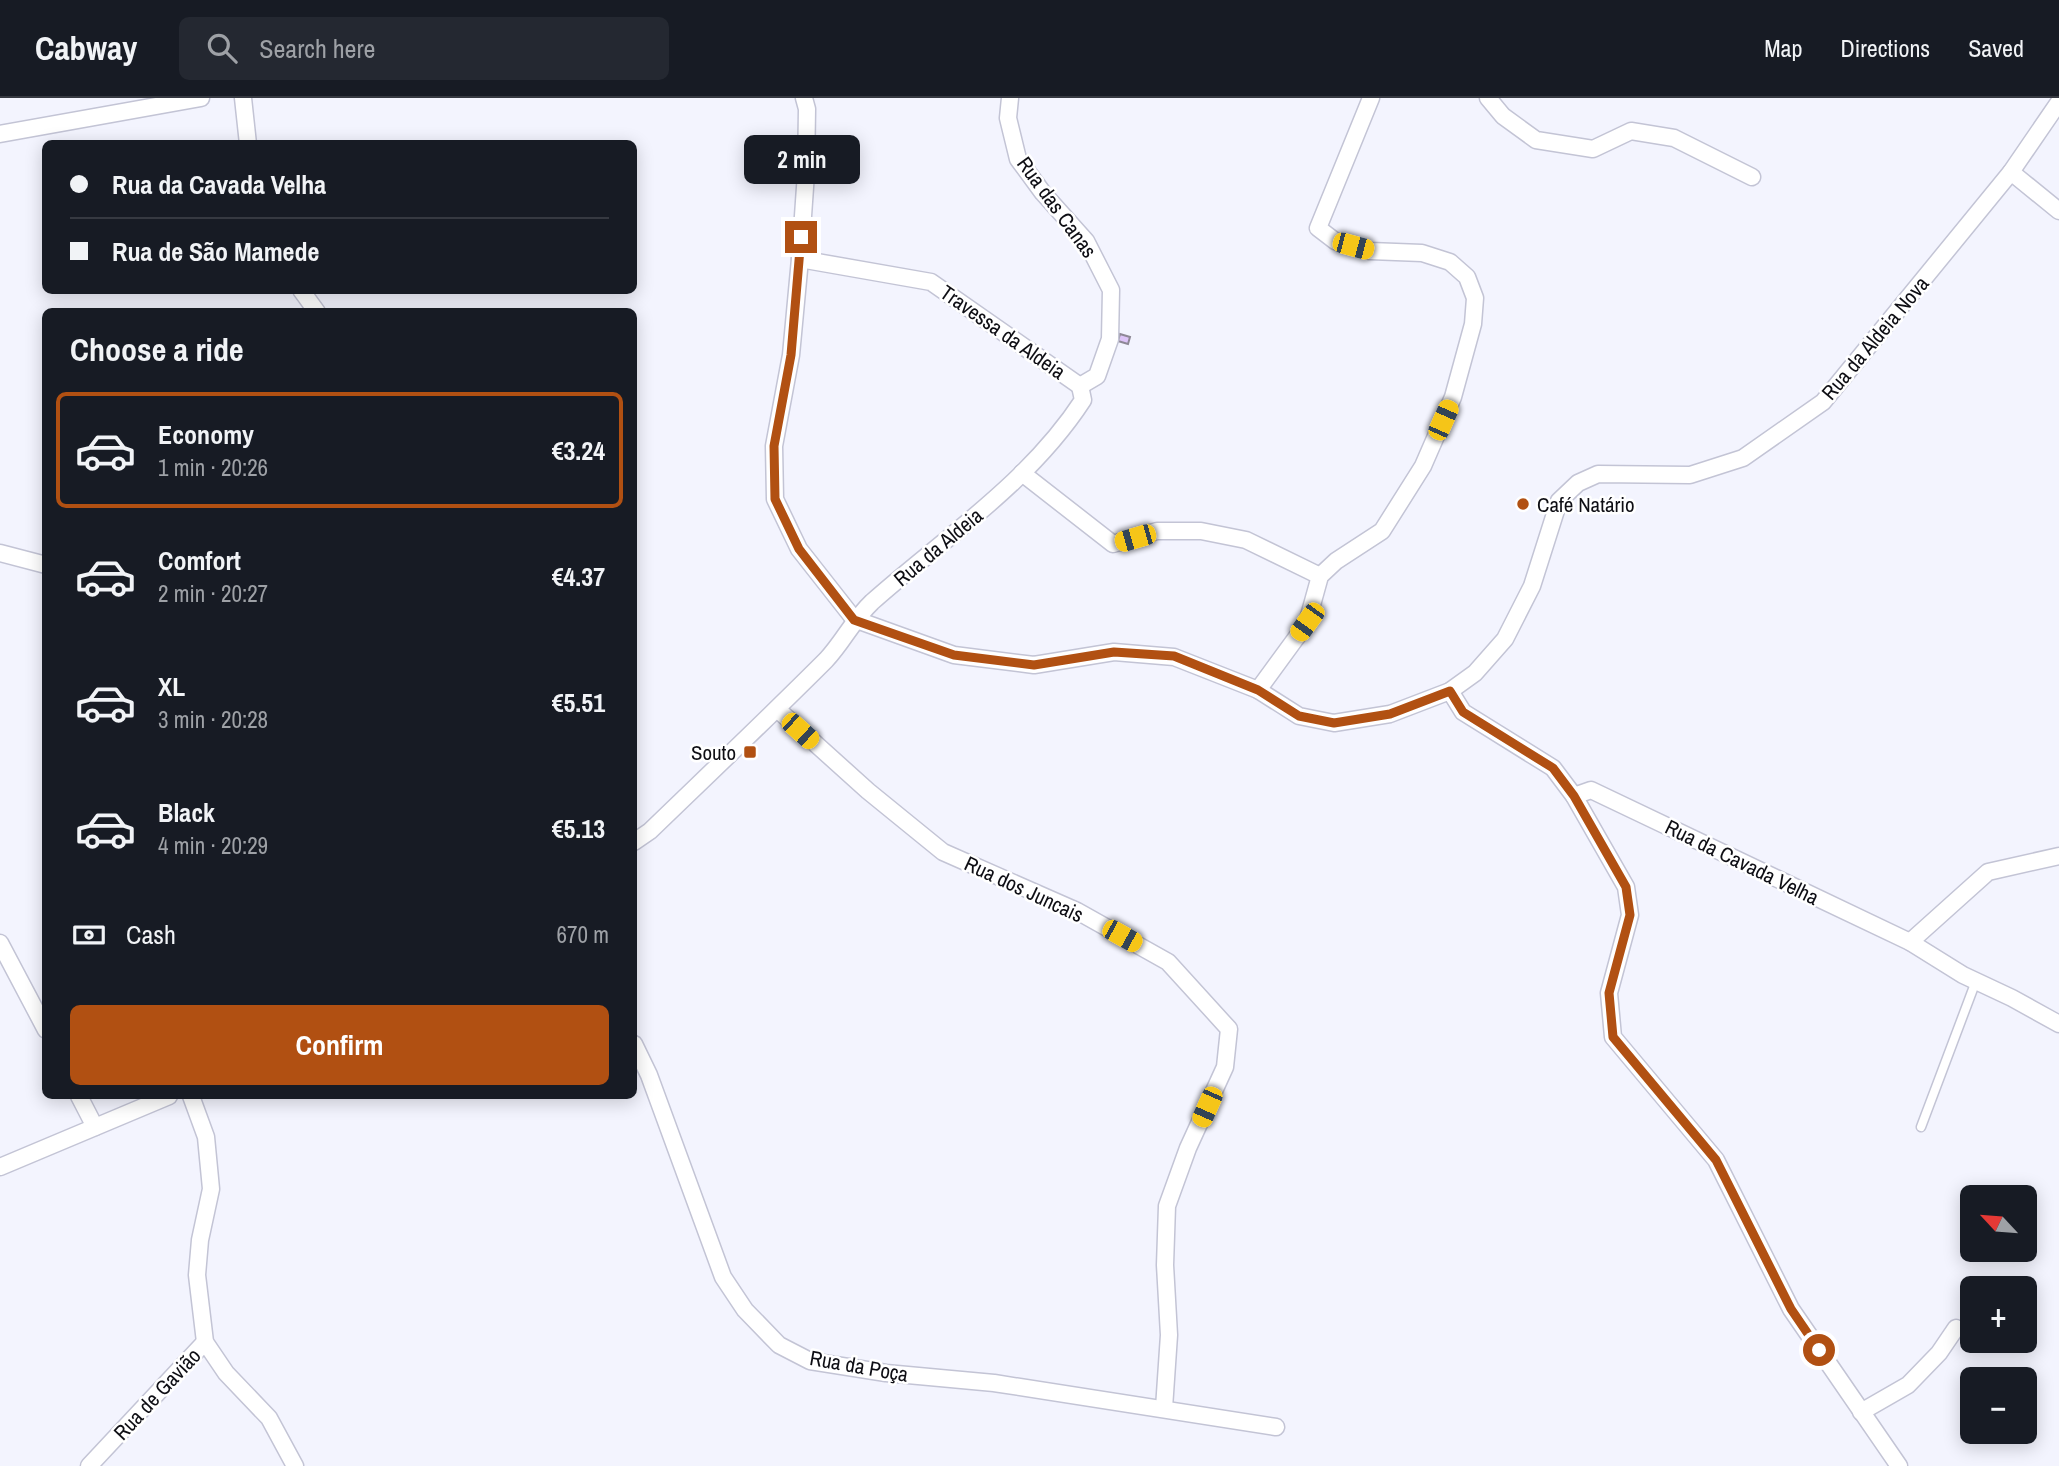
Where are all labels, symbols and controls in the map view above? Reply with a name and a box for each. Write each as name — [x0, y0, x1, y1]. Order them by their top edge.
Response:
search box — [179, 17, 669, 80]
text: Cabway — [35, 26, 137, 70]
icon: search — [203, 29, 241, 67]
text: Search here — [259, 31, 375, 66]
text: Map — [1764, 32, 1802, 64]
text: Directions — [1840, 32, 1930, 64]
text: Saved — [1968, 32, 2024, 64]
callout: 2 min — [743, 136, 859, 184]
text: 2 min — [777, 144, 827, 175]
street label: Rua das Canas — [1010, 150, 1104, 264]
text: Rua da Cavada Velha — [112, 167, 326, 202]
route end — [785, 221, 817, 253]
car — [1330, 230, 1377, 262]
text: Rua de São Mamede — [112, 234, 319, 269]
street label: Rua da Aldeia Nova — [1815, 270, 1936, 406]
street label: Travessa da Aldeia — [935, 278, 1072, 386]
text: Choose a ride — [70, 328, 244, 371]
car — [1425, 397, 1462, 443]
text: Economy — [158, 417, 254, 452]
icon: car — [74, 419, 137, 482]
text: €3.24 — [552, 433, 605, 468]
text: 1 min · 20:26 — [158, 452, 268, 483]
place label: Café Natário — [1537, 490, 1635, 519]
marker: Café Natário — [1515, 496, 1531, 512]
street label: Rua da Aldeia — [887, 501, 989, 593]
car — [1112, 522, 1159, 554]
text: Comfort — [158, 543, 241, 578]
icon: car — [74, 545, 137, 608]
text: €4.37 — [552, 559, 605, 594]
text: 2 min · 20:27 — [158, 578, 268, 609]
car — [1287, 599, 1328, 645]
text: XL — [158, 669, 185, 704]
icon: car — [74, 671, 137, 734]
text: €5.51 — [552, 685, 605, 720]
text: 3 min · 20:28 — [158, 704, 268, 735]
car — [778, 709, 823, 753]
place label: Souto — [691, 738, 736, 767]
marker: Souto — [742, 744, 758, 760]
text: Black — [158, 795, 215, 830]
icon: car — [74, 797, 137, 860]
text: €5.13 — [552, 811, 605, 846]
street label: Rua da Cavada Velha — [1660, 812, 1824, 912]
text: 4 min · 20:29 — [158, 830, 268, 861]
street label: Rua dos Juncais — [960, 849, 1088, 929]
icon: cash — [70, 916, 108, 954]
text: Cash — [126, 917, 176, 952]
car — [1099, 917, 1146, 955]
text: 670 m — [557, 919, 609, 950]
button: Confirm — [70, 1005, 609, 1085]
car — [1189, 1084, 1226, 1130]
north arrow — [1960, 1185, 2037, 1262]
map controls — [1960, 1185, 2037, 1444]
button: + — [1960, 1276, 2037, 1353]
route start — [1803, 1334, 1835, 1366]
street label: Rua de Gavião — [107, 1342, 207, 1446]
street label: Rua da Poça — [807, 1343, 911, 1389]
button: − — [1960, 1367, 2037, 1444]

